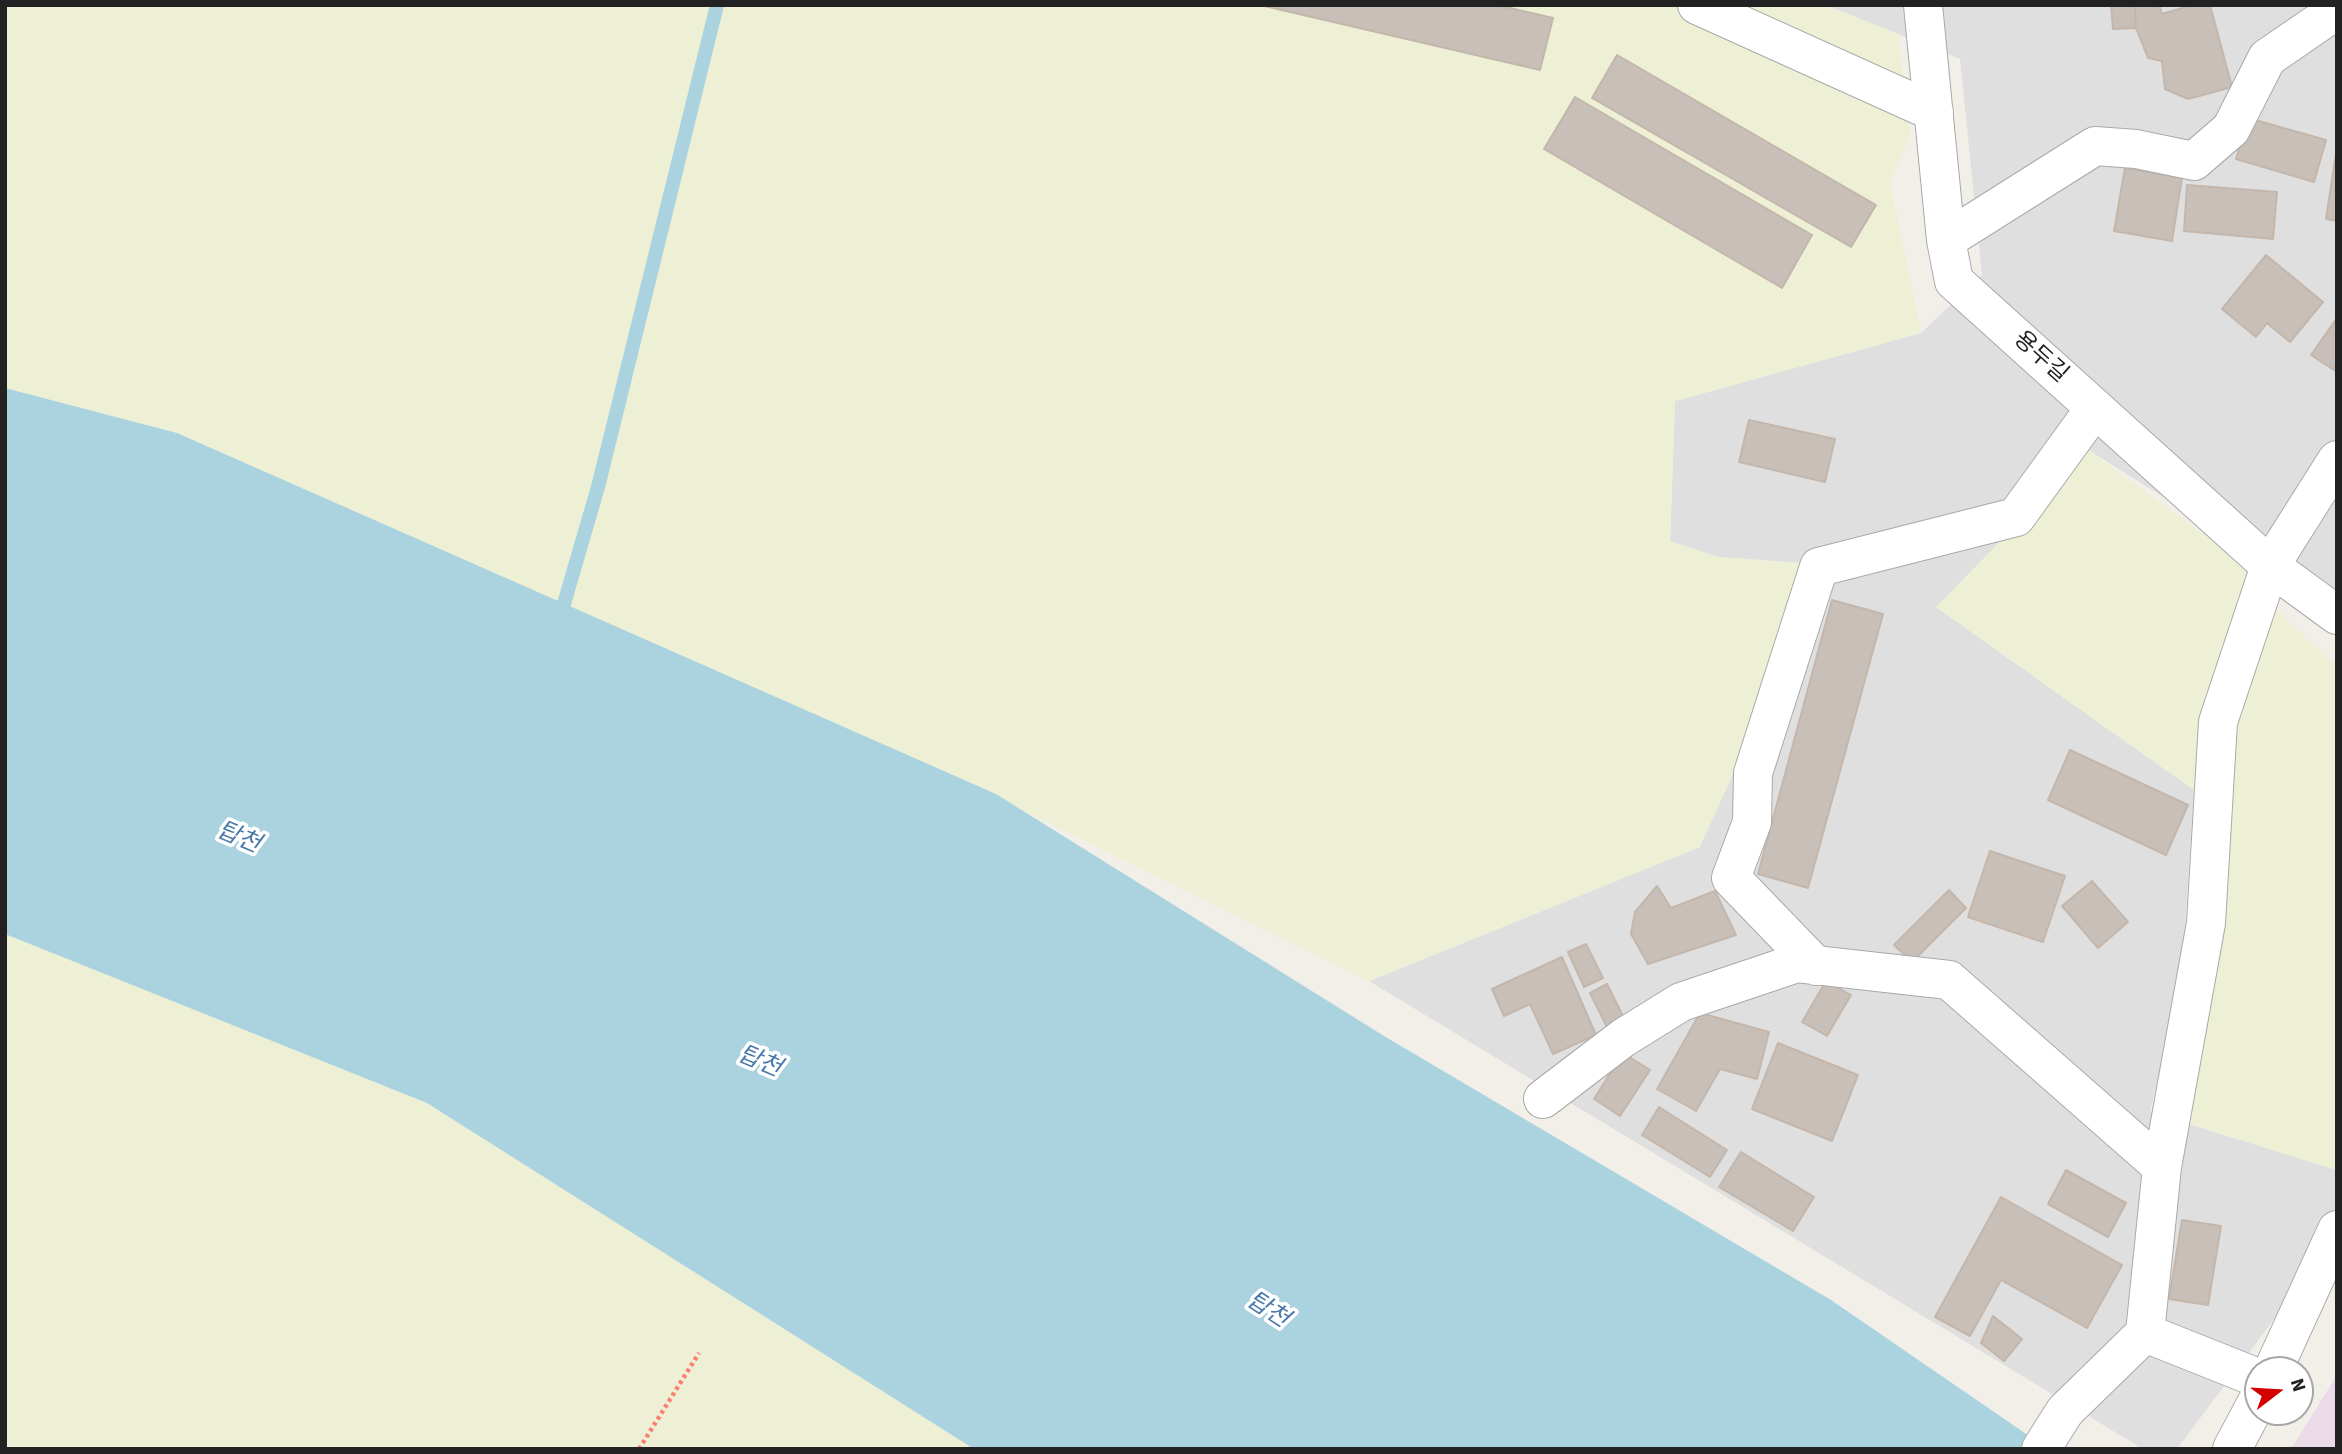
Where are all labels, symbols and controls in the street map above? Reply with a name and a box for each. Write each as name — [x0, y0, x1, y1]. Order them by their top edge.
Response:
street label: 용두길 — [2007, 327, 2073, 389]
water label: 탑천 — [212, 817, 264, 861]
water label: 탑천 — [733, 1041, 785, 1085]
water label: 탑천 — [1241, 1287, 1293, 1335]
north arrow — [2244, 1356, 2314, 1426]
text: N — [2283, 1375, 2312, 1395]

